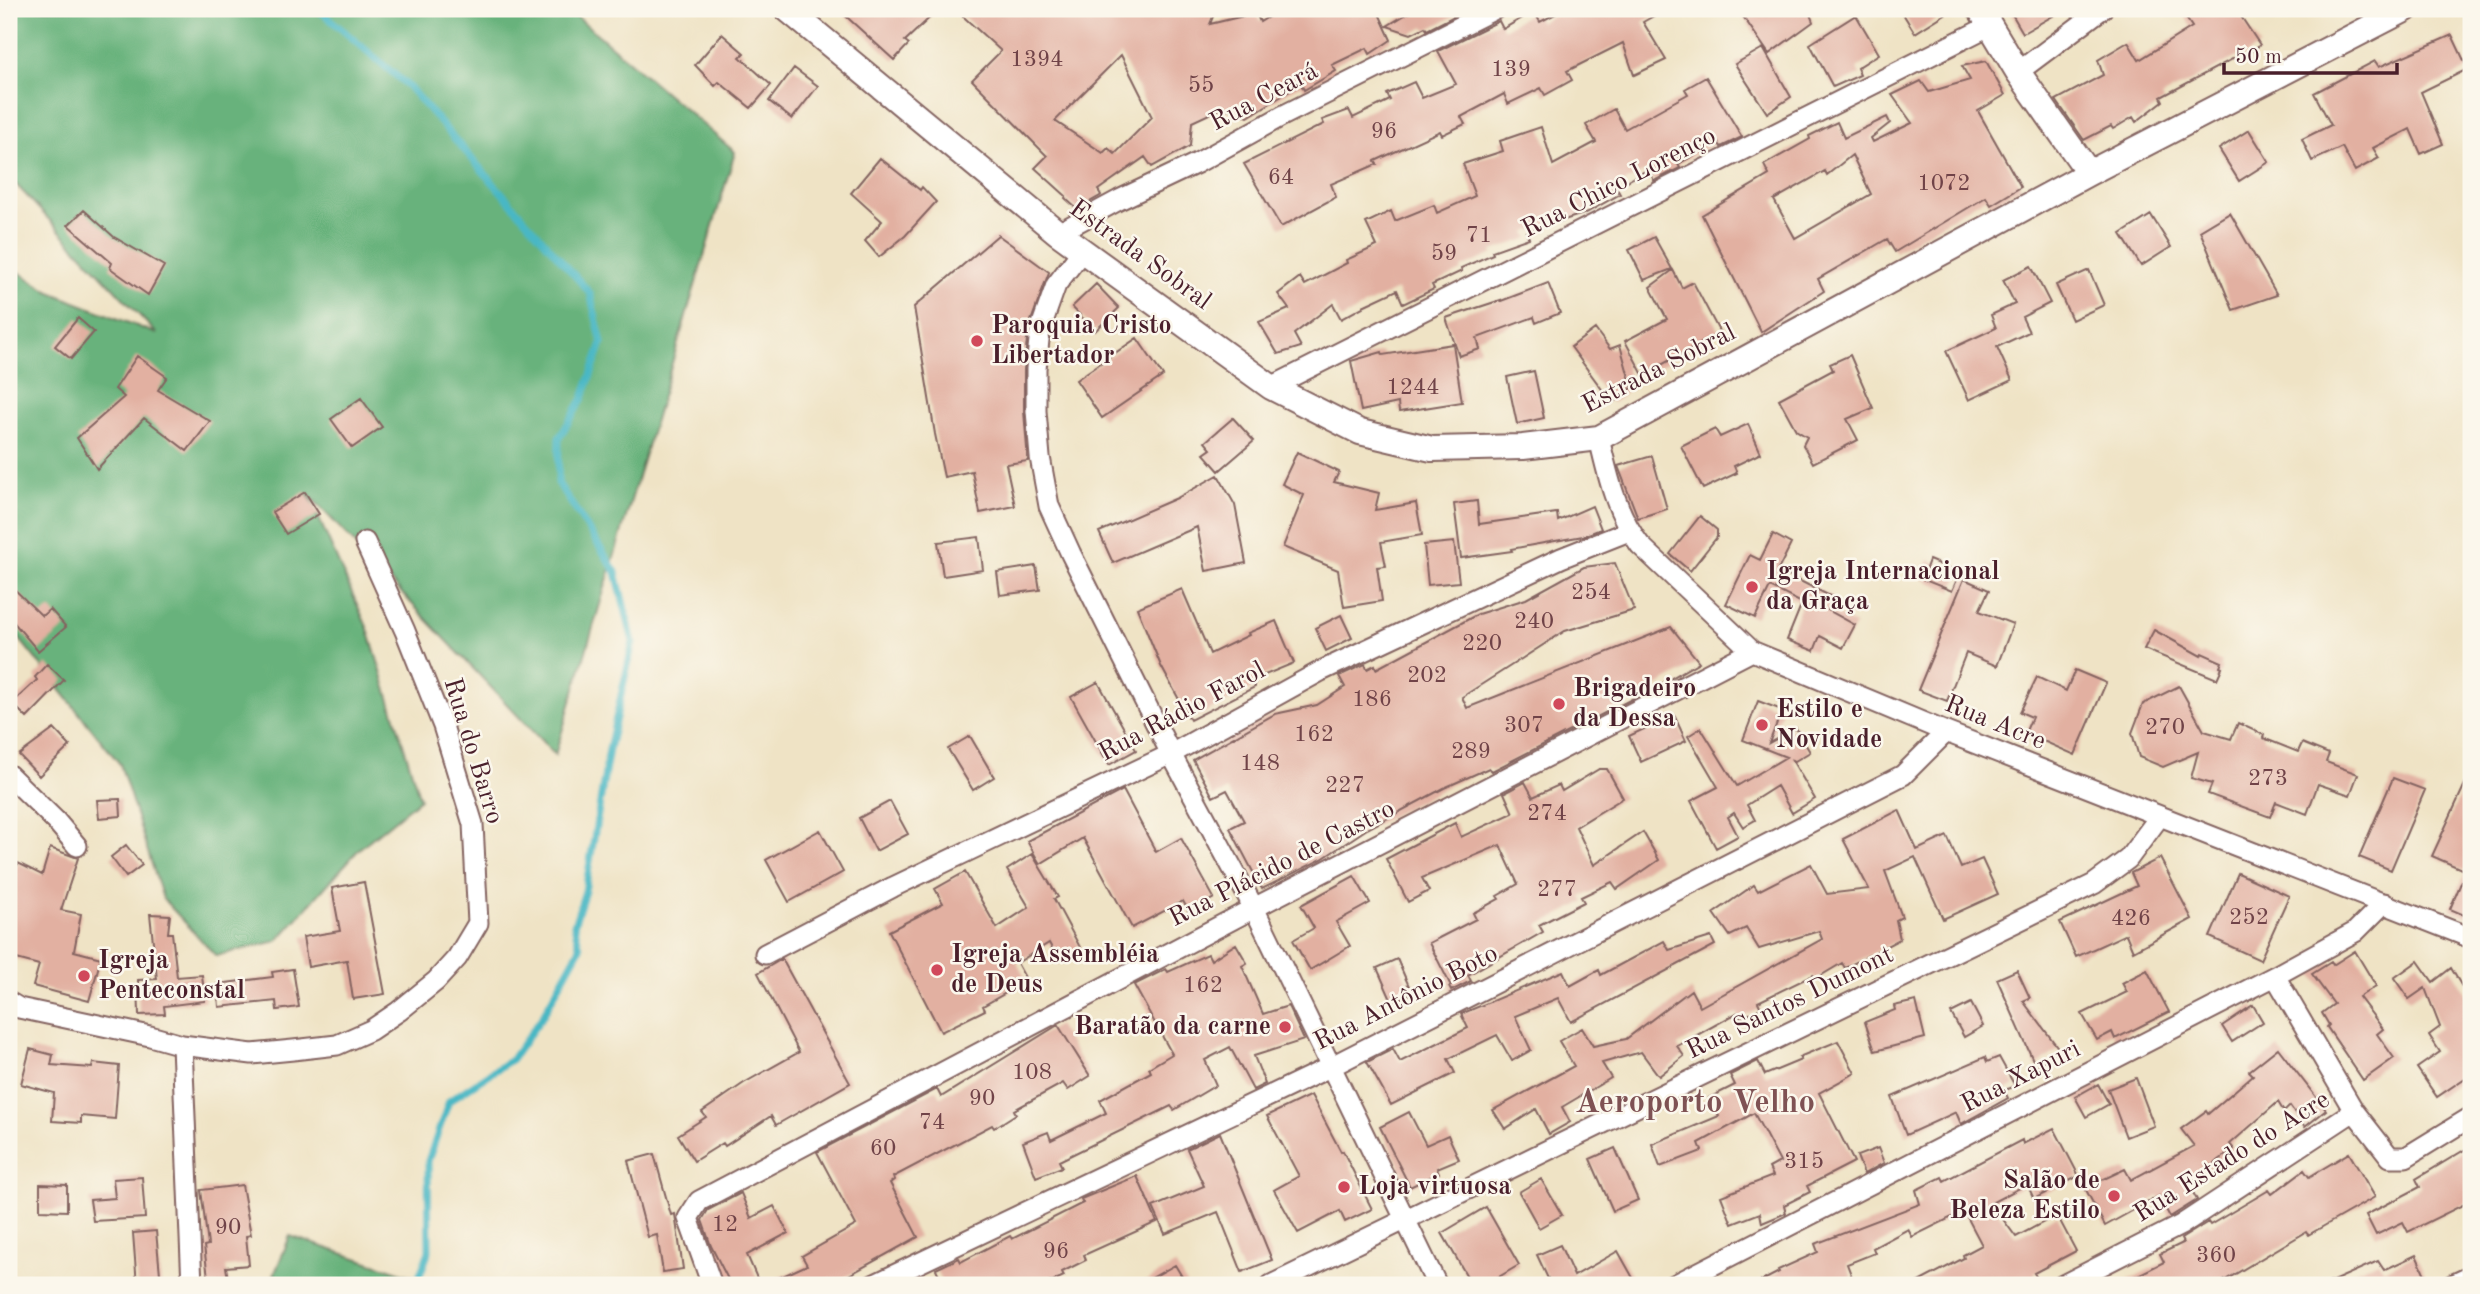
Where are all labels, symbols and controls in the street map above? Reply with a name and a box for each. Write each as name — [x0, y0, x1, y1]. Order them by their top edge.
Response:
scale bar — [2224, 32, 2398, 76]
text: 50 m — [2235, 47, 2282, 68]
house number: 1394 — [1010, 48, 1064, 71]
street label: Rua Ceará — [1206, 58, 1322, 136]
house number: 139 — [1491, 58, 1531, 81]
house number: 55 — [1188, 74, 1214, 97]
house number: 96 — [1371, 120, 1397, 143]
street label: Rua Chico Lorenço — [1518, 123, 1720, 243]
house number: 64 — [1268, 166, 1294, 189]
house number: 1072 — [1917, 172, 1971, 195]
street label: Estrada Sobral — [1064, 195, 1216, 315]
house number: 71 — [1466, 224, 1492, 247]
house number: 59 — [1431, 242, 1457, 265]
place label: Paroquia Cristo Libertador — [991, 313, 1172, 369]
street label: Estrada Sobral — [1578, 319, 1740, 419]
marker: Paroquia Cristo Libertador — [969, 333, 985, 349]
house number: 1244 — [1386, 376, 1440, 399]
place label: Igreja Internacional da Graça — [1766, 559, 1999, 615]
marker: Igreja Internacional da Graça — [1744, 579, 1760, 595]
house number: 254 — [1571, 581, 1611, 604]
house number: 240 — [1514, 610, 1554, 633]
house number: 220 — [1462, 632, 1502, 655]
street label: Rua Rádio Farol — [1095, 657, 1269, 767]
house number: 202 — [1407, 664, 1447, 687]
street label: Rua do Barro — [438, 675, 508, 827]
place label: Brigadeiro da Dessa — [1573, 676, 1696, 732]
house number: 186 — [1352, 688, 1392, 711]
street label: Rua Acre — [1941, 691, 2049, 755]
marker: Brigadeiro da Dessa — [1551, 696, 1567, 712]
place label: Estilo e Novidade — [1776, 697, 1882, 753]
house number: 307 — [1504, 714, 1544, 737]
house number: 270 — [2145, 716, 2185, 739]
marker: Estilo e Novidade — [1754, 717, 1770, 733]
house number: 162 — [1294, 723, 1334, 746]
house number: 289 — [1451, 740, 1491, 763]
house number: 148 — [1240, 752, 1280, 775]
house number: 273 — [2248, 767, 2288, 790]
house number: 227 — [1325, 774, 1365, 797]
street label: Rua Plácido de Castro — [1165, 796, 1399, 932]
house number: 274 — [1527, 802, 1567, 825]
house number: 277 — [1537, 878, 1577, 901]
house number: 252 — [2229, 906, 2269, 929]
house number: 426 — [2111, 907, 2151, 930]
street label: Rua Antônio Boto — [1310, 940, 1502, 1056]
place label: Igreja Assembléia de Deus — [951, 942, 1159, 998]
street label: Rua Santos Dumont — [1682, 942, 1898, 1064]
place label: Igreja Penteconstal — [98, 948, 245, 1004]
marker: Igreja Assembléia de Deus — [929, 962, 945, 978]
marker: Igreja Penteconstal — [76, 968, 92, 984]
house number: 162 — [1183, 974, 1223, 997]
place label: Baratão da carne — [1074, 1014, 1271, 1040]
marker: Baratão da carne — [1277, 1019, 1293, 1035]
street label: Rua Xapuri — [1957, 1036, 2085, 1118]
house number: 108 — [1012, 1061, 1052, 1084]
street label: Rua Estado do Acre — [2130, 1086, 2334, 1228]
house number: 90 — [969, 1087, 995, 1110]
district label: Aeroporto Velho — [1575, 1087, 1815, 1120]
house number: 74 — [919, 1111, 945, 1134]
house number: 60 — [870, 1137, 896, 1160]
house number: 315 — [1784, 1150, 1824, 1173]
place label: Salão de Beleza Estilo — [1949, 1168, 2100, 1224]
place label: Loja virtuosa — [1358, 1174, 1511, 1200]
marker: Loja virtuosa — [1336, 1179, 1352, 1195]
marker: Salão de Beleza Estilo — [2106, 1188, 2122, 1204]
house number: 12 — [712, 1213, 738, 1236]
house number: 90 — [215, 1216, 241, 1239]
house number: 96 — [1043, 1240, 1069, 1263]
house number: 360 — [2196, 1244, 2236, 1267]

